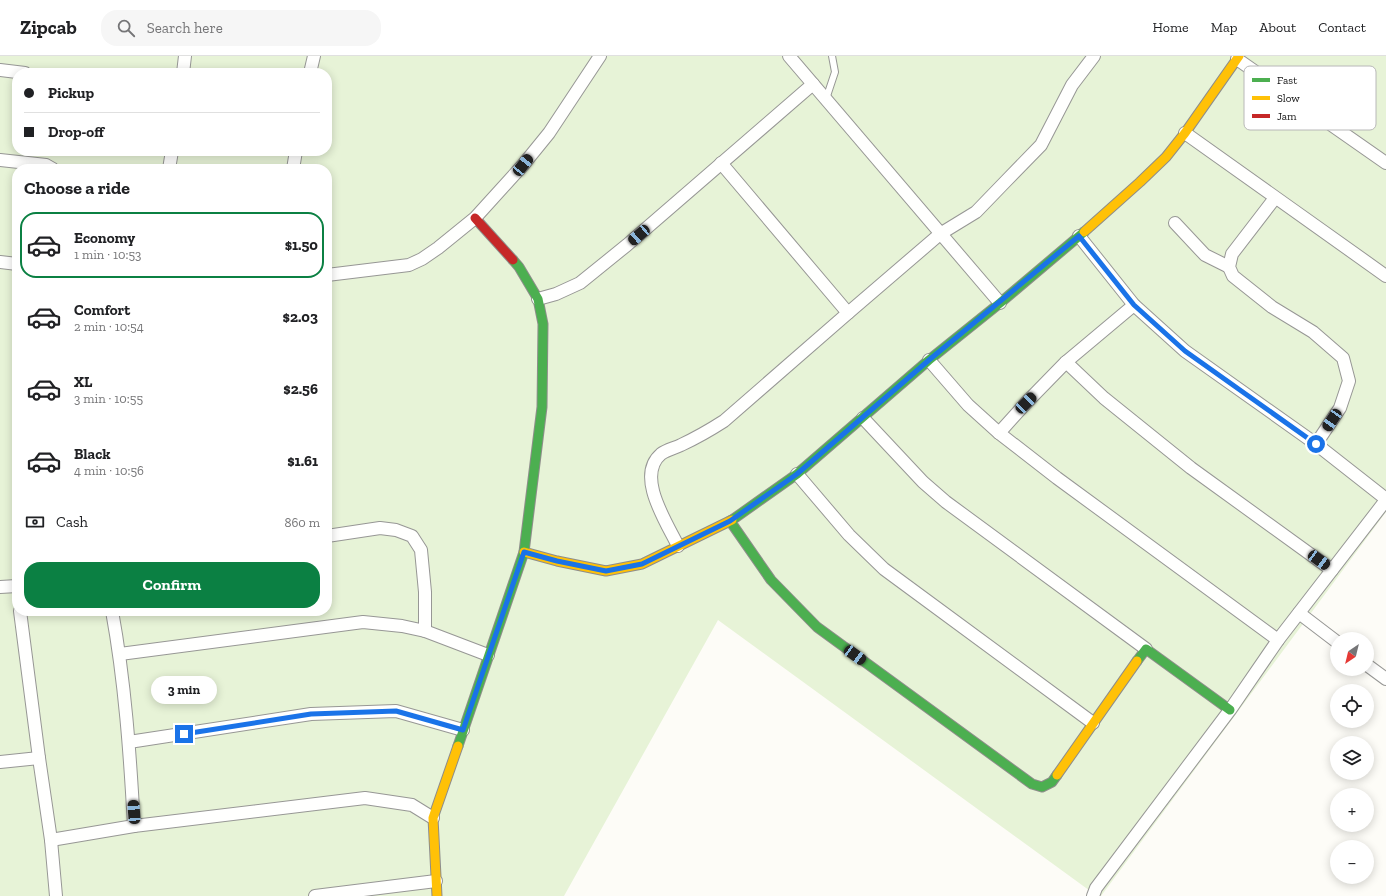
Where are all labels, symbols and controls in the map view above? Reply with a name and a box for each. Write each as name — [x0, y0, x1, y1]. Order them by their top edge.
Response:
search box — [101, 10, 381, 46]
text: Zipcab — [20, 16, 77, 39]
icon: search — [115, 17, 137, 39]
text: Search here — [147, 19, 223, 37]
text: Home — [1153, 19, 1189, 36]
text: Map — [1211, 19, 1237, 36]
text: About — [1259, 19, 1296, 36]
text: Contact — [1318, 19, 1366, 36]
legend — [1244, 66, 1376, 130]
text: Fast — [1277, 74, 1298, 87]
text: Pickup — [48, 84, 94, 102]
text: Slow — [1277, 92, 1300, 105]
text: Jam — [1277, 110, 1297, 123]
text: Drop-off — [48, 123, 104, 141]
car — [511, 152, 535, 178]
text: Choose a ride — [24, 177, 130, 199]
car — [626, 223, 652, 247]
icon: car — [26, 227, 62, 263]
text: Economy — [74, 229, 135, 247]
text: $1.50 — [285, 236, 318, 254]
text: 1 min · 10:53 — [74, 247, 141, 262]
icon: car — [26, 299, 62, 335]
text: Comfort — [74, 301, 130, 319]
text: $2.03 — [283, 308, 318, 326]
text: 2 min · 10:54 — [74, 319, 144, 334]
icon: car — [26, 371, 62, 407]
text: XL — [74, 373, 92, 391]
text: $2.56 — [283, 380, 318, 398]
car — [1013, 390, 1039, 416]
text: 3 min · 10:55 — [74, 391, 143, 406]
car — [1320, 407, 1344, 433]
route start — [1307, 435, 1325, 453]
icon: car — [26, 443, 62, 479]
text: Black — [74, 445, 111, 463]
text: $1.61 — [287, 452, 318, 470]
text: 4 min · 10:56 — [74, 463, 144, 478]
icon: cash — [24, 511, 46, 533]
text: Cash — [56, 513, 88, 531]
text: 860 m — [284, 515, 320, 530]
car — [1306, 548, 1332, 572]
button: Confirm — [24, 562, 320, 608]
north arrow — [1330, 632, 1374, 676]
map controls — [1330, 632, 1374, 884]
car — [842, 643, 868, 667]
callout: 3 min — [151, 676, 217, 704]
text: 3 min — [168, 682, 200, 697]
button: locate — [1330, 684, 1374, 728]
route end — [175, 725, 193, 743]
button: layers — [1330, 736, 1374, 780]
button: + — [1330, 788, 1374, 832]
car — [127, 800, 141, 824]
button: − — [1330, 840, 1374, 884]

